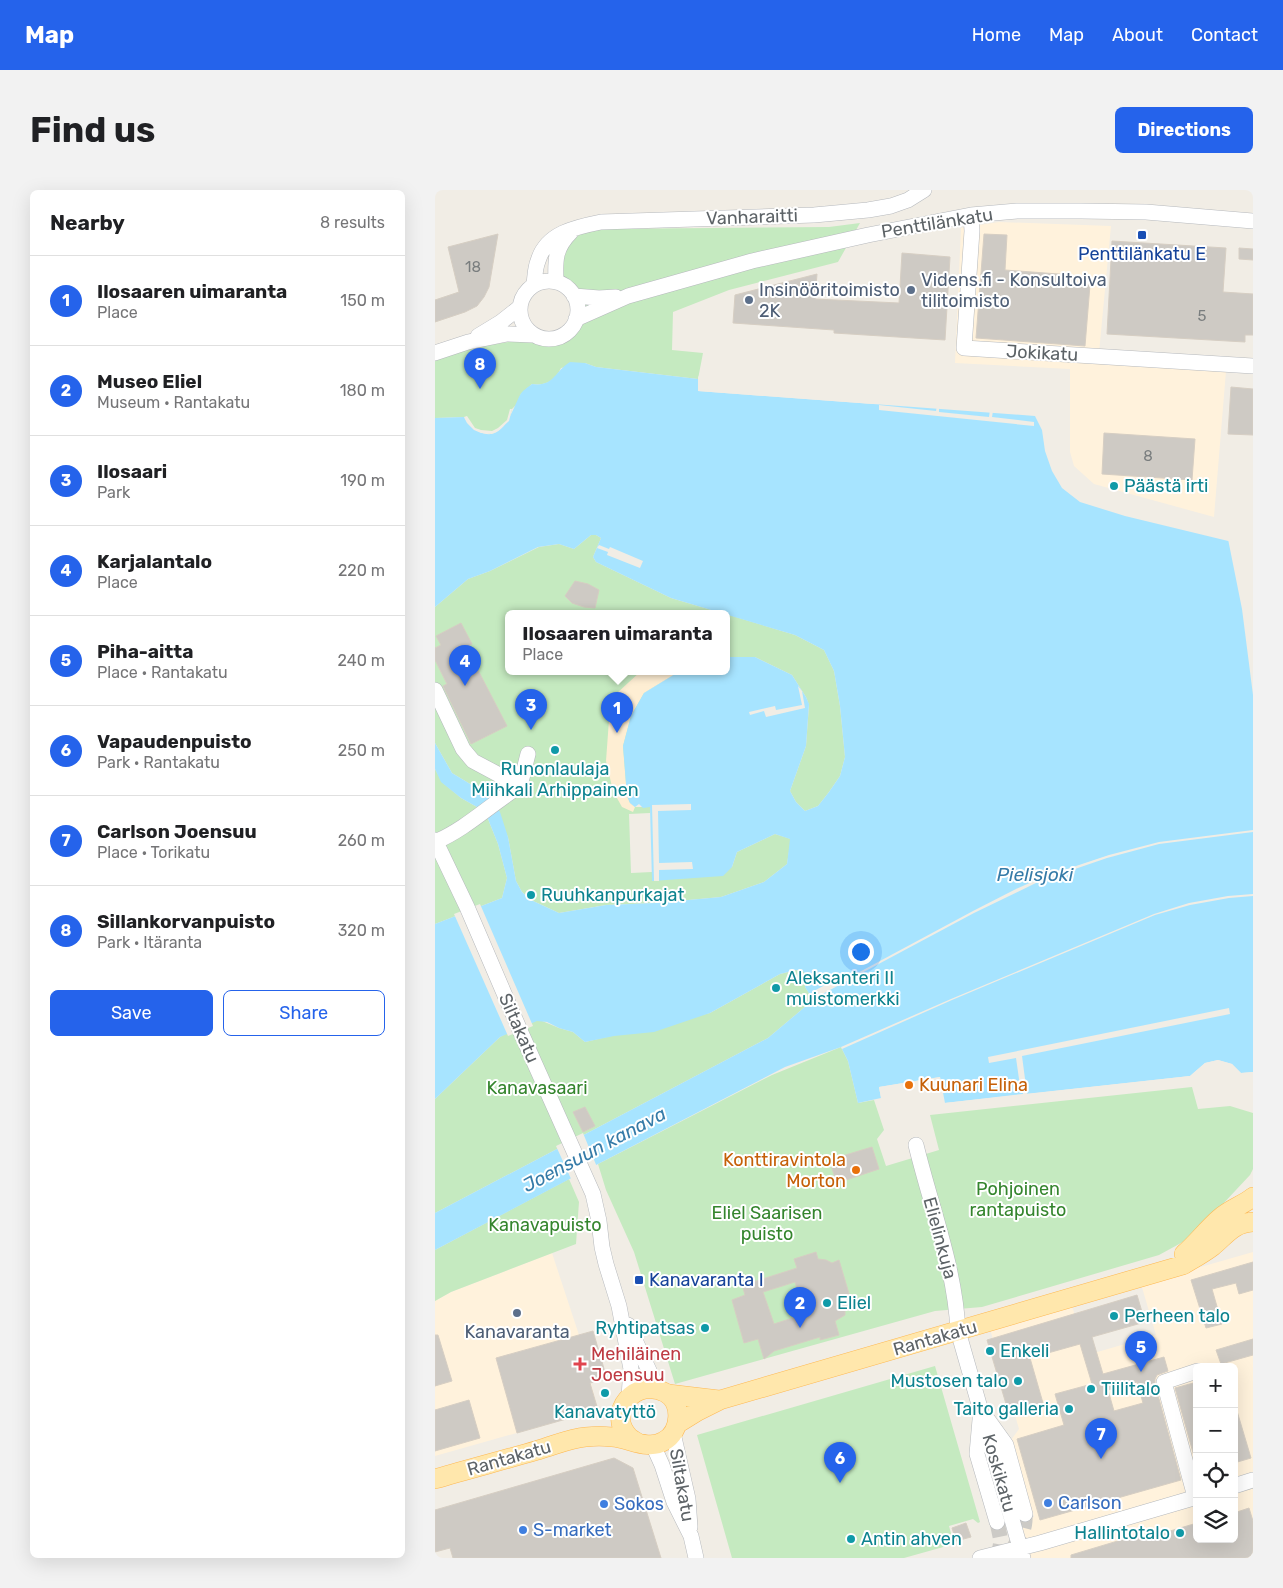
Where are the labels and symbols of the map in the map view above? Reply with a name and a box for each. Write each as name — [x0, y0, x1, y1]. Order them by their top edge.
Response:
street label: Penttilänkatu — [880, 203, 994, 243]
street label: Vanharaitti — [706, 204, 798, 230]
marker: Penttilänkatu E — [1136, 229, 1148, 241]
place label: Penttilänkatu E — [1078, 243, 1206, 265]
house number: 18 — [465, 258, 481, 276]
place label: Videns.fi - Konsultoiva tilitoimisto — [921, 269, 1107, 312]
place label: Insinööritoimisto 2K — [759, 279, 900, 322]
marker: Videns.fi - Konsultoiva tilitoimisto — [905, 284, 917, 296]
marker: Insinööritoimisto 2K — [743, 294, 755, 306]
house number: 5 — [1198, 307, 1207, 325]
street label: Jokikatu — [1005, 340, 1079, 366]
pin: 8 — [464, 348, 496, 389]
house number: 8 — [1143, 447, 1153, 465]
place label: Päästä irti — [1124, 475, 1208, 497]
marker: Päästä irti — [1108, 480, 1120, 492]
pin: 4 — [449, 645, 481, 686]
pin: 3 — [515, 689, 547, 730]
pin: 1 — [601, 692, 633, 733]
marker: Runonlaulaja Miihkali Arhippainen — [549, 744, 561, 756]
place label: Runonlaulaja Miihkali Arhippainen — [471, 758, 639, 801]
water label: Pielisjoki — [997, 863, 1074, 886]
place label: Ruuhkanpurkajat — [541, 884, 684, 906]
marker: Ruuhkanpurkajat — [525, 889, 537, 901]
your location — [848, 939, 874, 965]
place label: Aleksanteri II muistomerkki — [786, 967, 900, 1010]
marker: Aleksanteri II muistomerkki — [770, 982, 782, 994]
street label: Siltakatu — [494, 990, 544, 1066]
place label: Kuunari Elina — [919, 1074, 1028, 1096]
park label: Kanavasaari — [486, 1077, 588, 1099]
marker: Kuunari Elina — [903, 1079, 915, 1091]
water label: Joensuun kanava — [519, 1102, 670, 1197]
place label: Konttiravintola Morton — [723, 1149, 846, 1192]
marker: Konttiravintola Morton — [850, 1164, 862, 1176]
park label: Pohjoinen rantapuisto — [970, 1178, 1066, 1221]
street label: Elielinkuja — [918, 1195, 962, 1281]
park label: Eliel Saarisen puisto — [712, 1202, 822, 1245]
park label: Kanavapuisto — [488, 1214, 602, 1236]
place label: Kanavaranta I — [649, 1269, 764, 1291]
marker: Kanavaranta I — [633, 1274, 645, 1286]
pin: 2 — [784, 1287, 816, 1328]
place label: Eliel — [837, 1292, 871, 1314]
marker: Eliel — [821, 1297, 833, 1309]
place label: Perheen talo — [1124, 1305, 1230, 1327]
marker: Kanavaranta — [511, 1307, 523, 1319]
marker: Perheen talo — [1108, 1310, 1120, 1322]
street label: Rantakatu — [890, 1316, 980, 1360]
place label: Ryhtipatsas — [595, 1317, 695, 1339]
place label: Kanavaranta — [464, 1321, 570, 1343]
marker: Ryhtipatsas — [699, 1322, 711, 1334]
pin: 5 — [1125, 1331, 1157, 1372]
place label: Enkeli — [1000, 1340, 1049, 1362]
place label: Mehiläinen Joensuu — [591, 1343, 681, 1386]
marker: Enkeli — [984, 1345, 996, 1357]
marker: Mehiläinen Joensuu — [573, 1357, 587, 1371]
place label: Mustosen talo — [890, 1370, 1008, 1392]
marker: Mustosen talo — [1012, 1375, 1024, 1387]
place label: Tiilitalo — [1101, 1378, 1161, 1400]
marker: Tiilitalo — [1085, 1383, 1097, 1395]
marker: Kanavatyttö — [599, 1387, 611, 1399]
place label: Taito galleria — [954, 1398, 1059, 1420]
place label: Kanavatyttö — [554, 1401, 656, 1423]
marker: Taito galleria — [1063, 1403, 1075, 1415]
pin: 7 — [1085, 1418, 1117, 1459]
street label: Koskikatu — [977, 1431, 1021, 1515]
street label: Rantakatu — [464, 1436, 554, 1480]
pin: 6 — [824, 1442, 856, 1483]
street label: Siltakatu — [665, 1447, 699, 1523]
place label: Carlson — [1058, 1492, 1122, 1514]
place label: Sokos — [614, 1493, 664, 1515]
marker: Carlson — [1042, 1497, 1054, 1509]
marker: Sokos — [598, 1498, 610, 1510]
place label: S-market — [533, 1519, 611, 1541]
place label: Hallintotalo — [1074, 1522, 1170, 1544]
marker: S-market — [517, 1524, 529, 1536]
marker: Hallintotalo — [1174, 1527, 1186, 1539]
place label: Antin ahven — [861, 1528, 962, 1550]
marker: Antin ahven — [845, 1533, 857, 1545]

